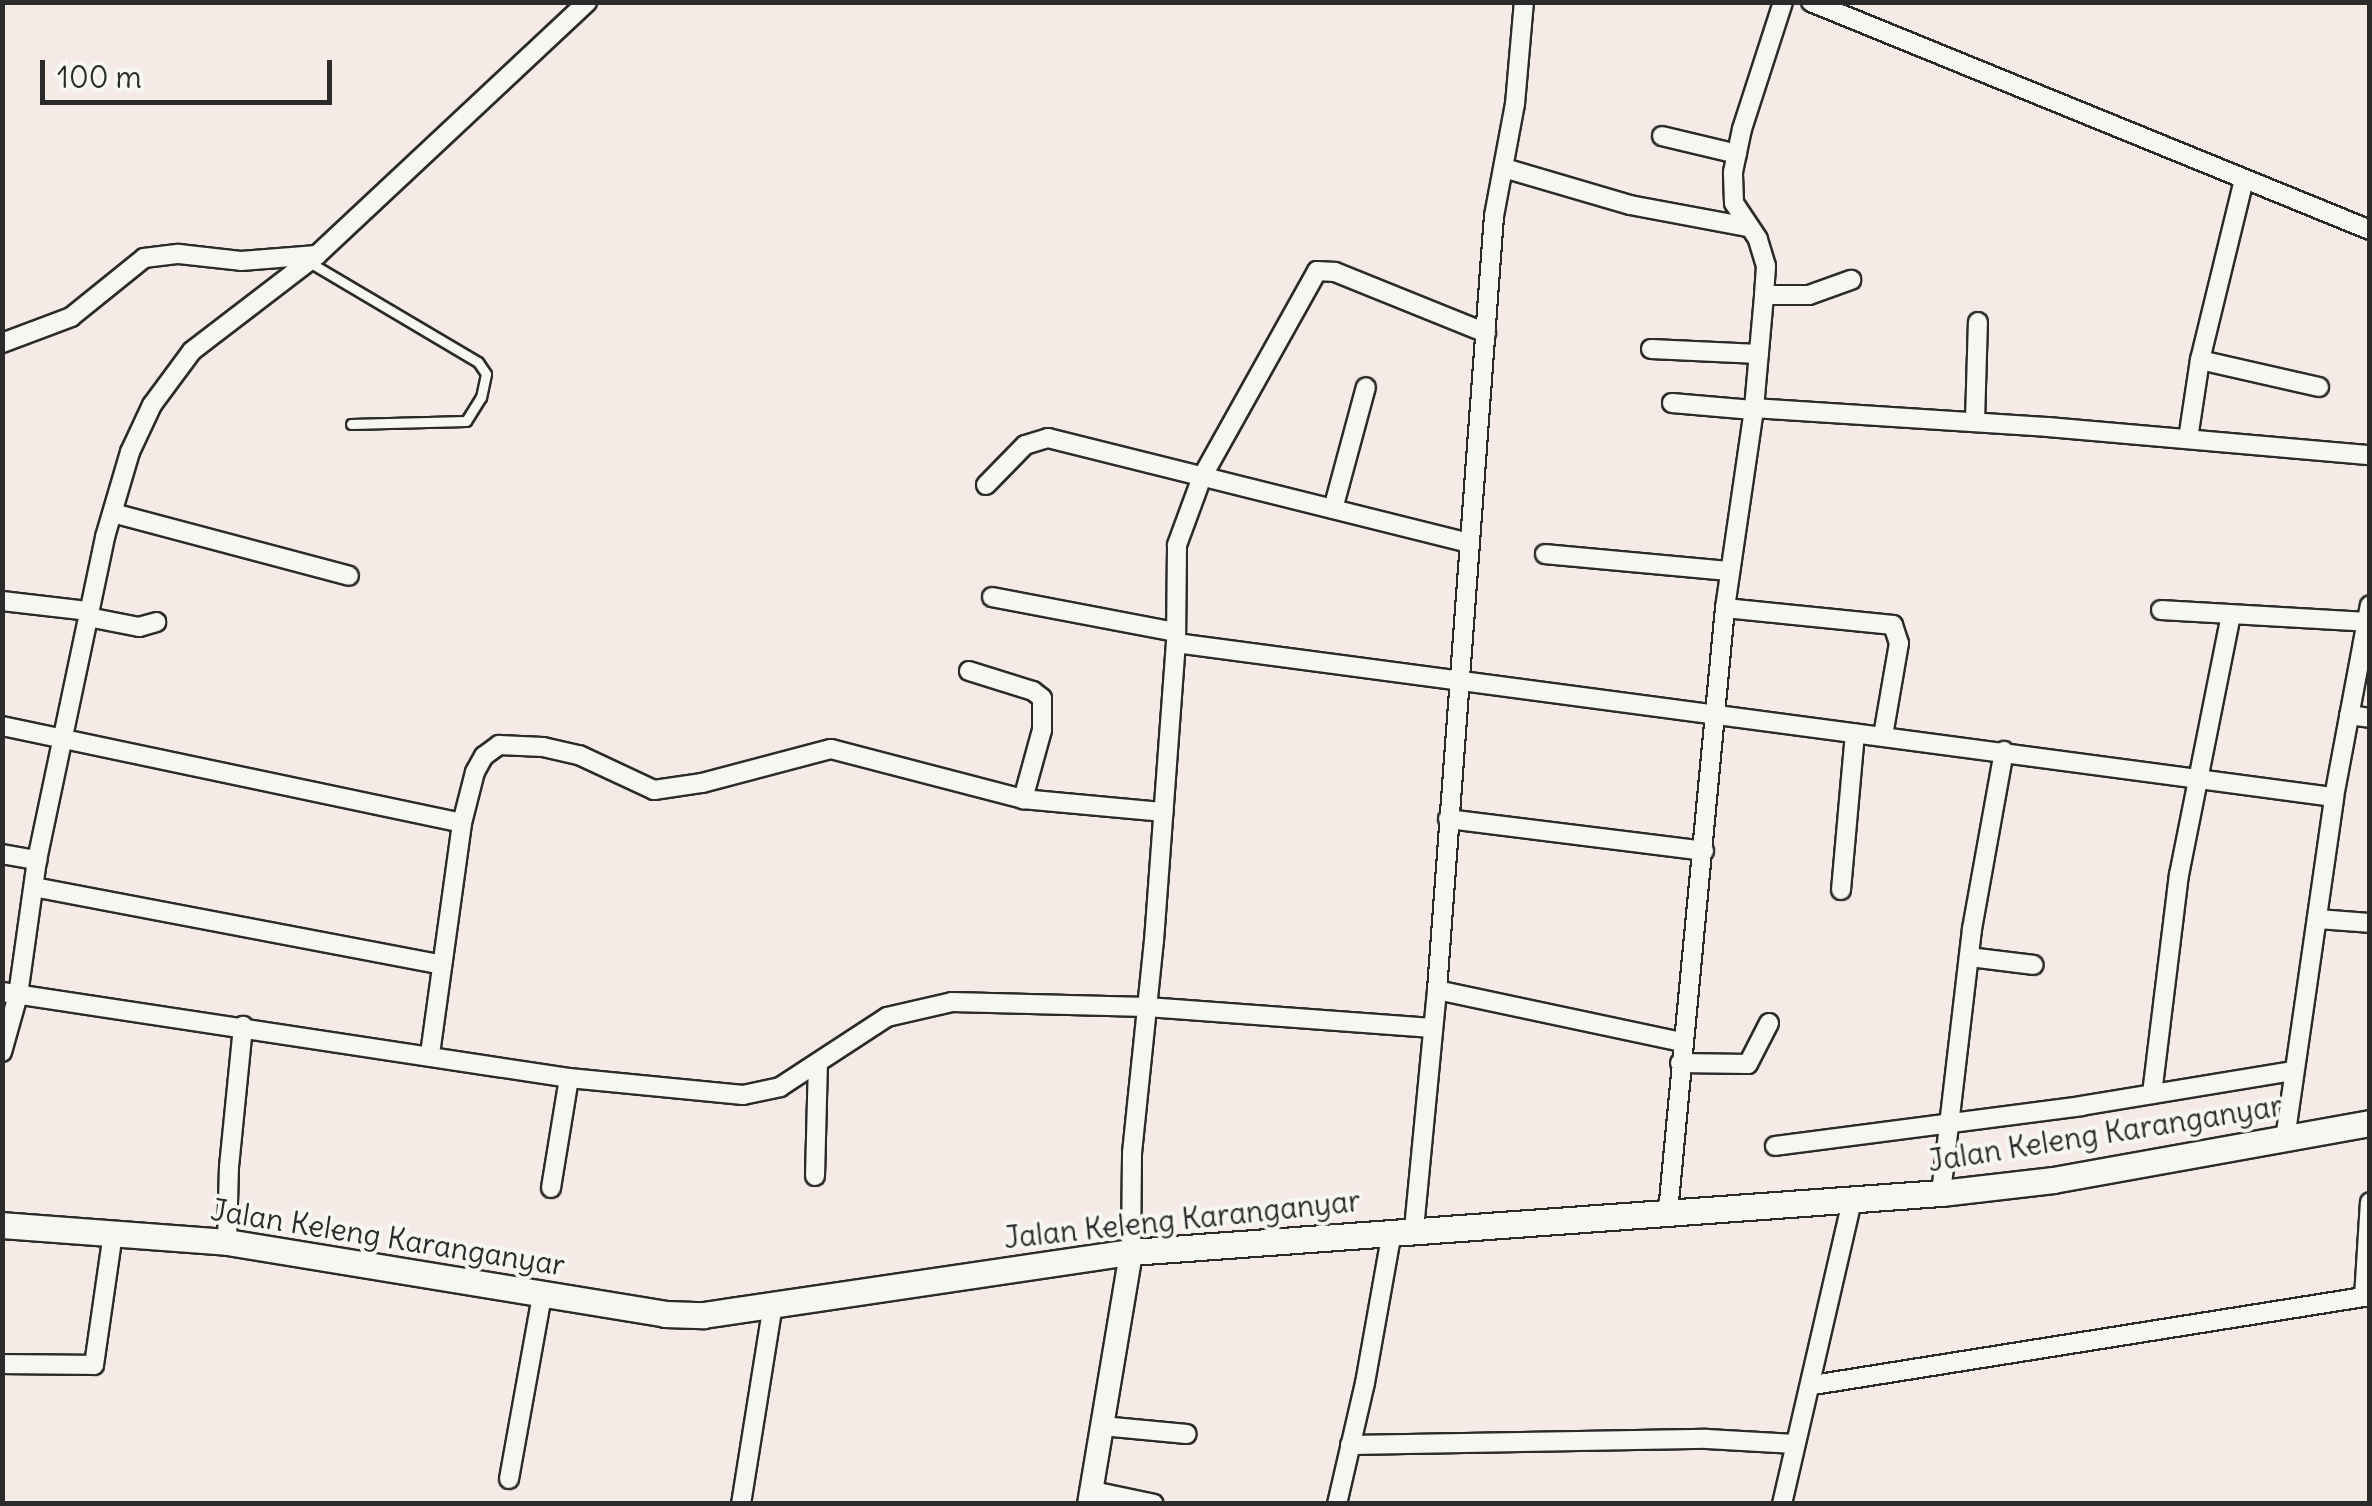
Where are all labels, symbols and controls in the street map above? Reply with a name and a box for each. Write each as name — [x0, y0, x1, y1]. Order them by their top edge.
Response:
scale bar — [45, 40, 338, 102]
text: 100 m — [57, 58, 142, 96]
street label: Jalan Keleng Karanganyar — [1925, 1087, 2285, 1179]
street label: Jalan Keleng Karanganyar — [1002, 1182, 1362, 1256]
street label: Jalan Keleng Karanganyar — [208, 1191, 568, 1283]

